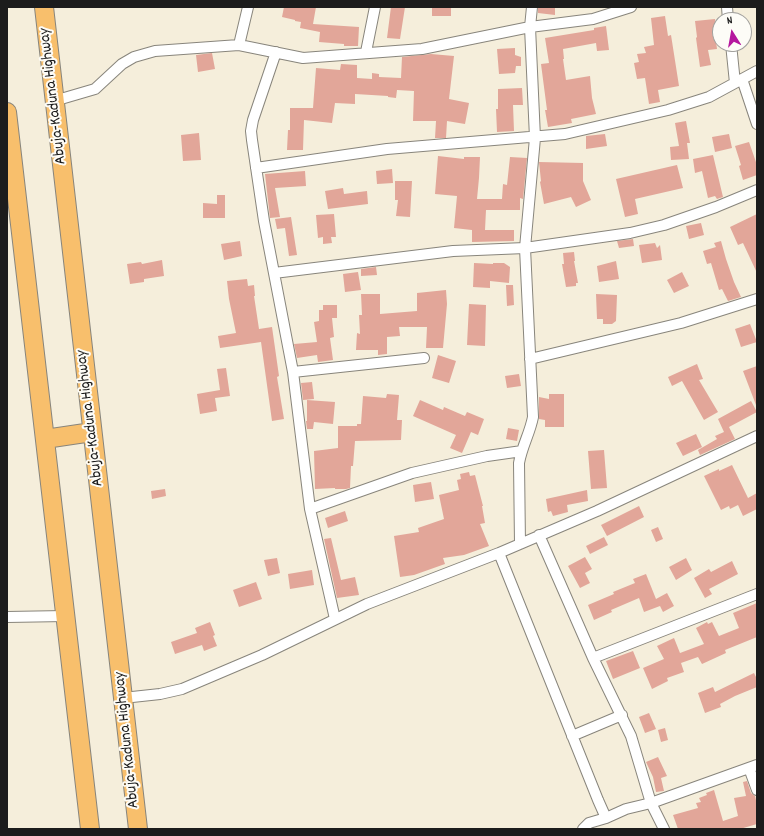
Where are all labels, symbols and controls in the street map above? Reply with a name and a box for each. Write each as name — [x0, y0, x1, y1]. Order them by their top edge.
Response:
north arrow — [712, 12, 752, 52]
text: N — [726, 13, 734, 30]
street label: Abuja-Kaduna Highway — [36, 27, 72, 165]
street label: Abuja-Kaduna Highway — [73, 349, 109, 487]
street label: Abuja-Kaduna Highway — [111, 671, 145, 809]

